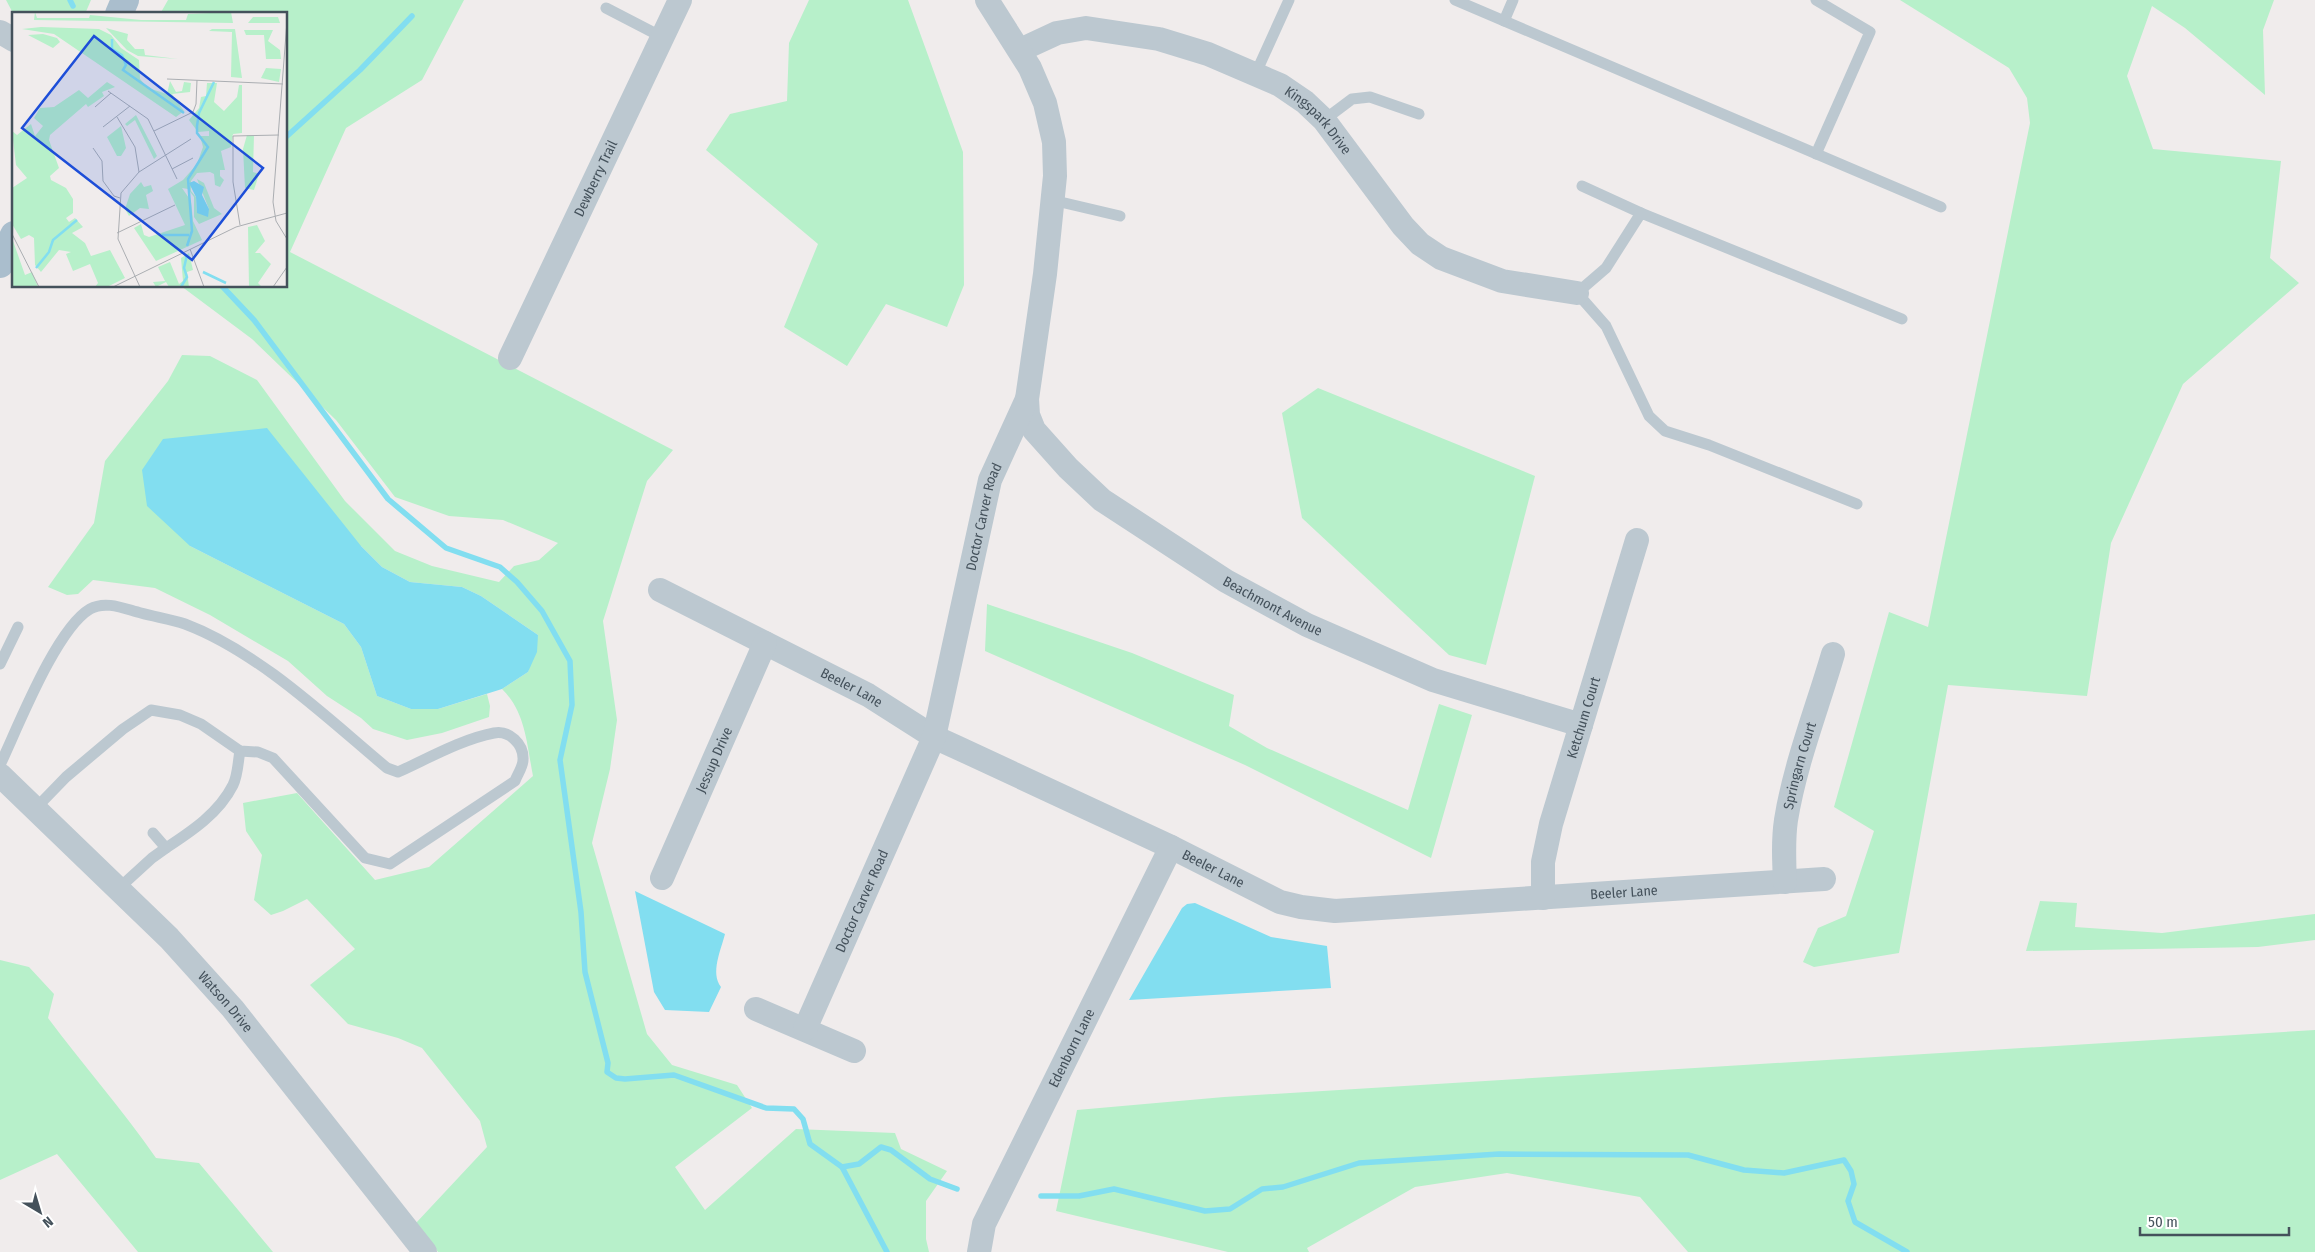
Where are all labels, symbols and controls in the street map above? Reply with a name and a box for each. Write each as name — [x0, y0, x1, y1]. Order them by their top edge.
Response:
inset map — [12, 12, 288, 288]
street label: Kingspark Drive — [1281, 83, 1355, 158]
street label: Dewberry Trail — [570, 137, 621, 219]
street label: Doctor Carver Road — [962, 460, 1006, 572]
street label: Beachmont Avenue — [1220, 573, 1325, 640]
street label: Beeler Lane — [818, 665, 886, 711]
street label: Ketchum Court — [1563, 675, 1604, 761]
street label: Springarn Court — [1780, 720, 1820, 811]
street label: Jessup Drive — [692, 724, 736, 796]
street label: Beeler Lane — [1179, 846, 1247, 892]
street label: Doctor Carver Road — [832, 847, 892, 955]
street label: Beeler Lane — [1590, 882, 1658, 903]
street label: Watson Drive — [194, 968, 256, 1036]
street label: Edenborn Lane — [1045, 1006, 1099, 1090]
north arrow — [15, 1187, 65, 1237]
scale bar — [2140, 1204, 2289, 1236]
text: N — [39, 1213, 56, 1231]
text: 50 m — [2148, 1213, 2178, 1231]

